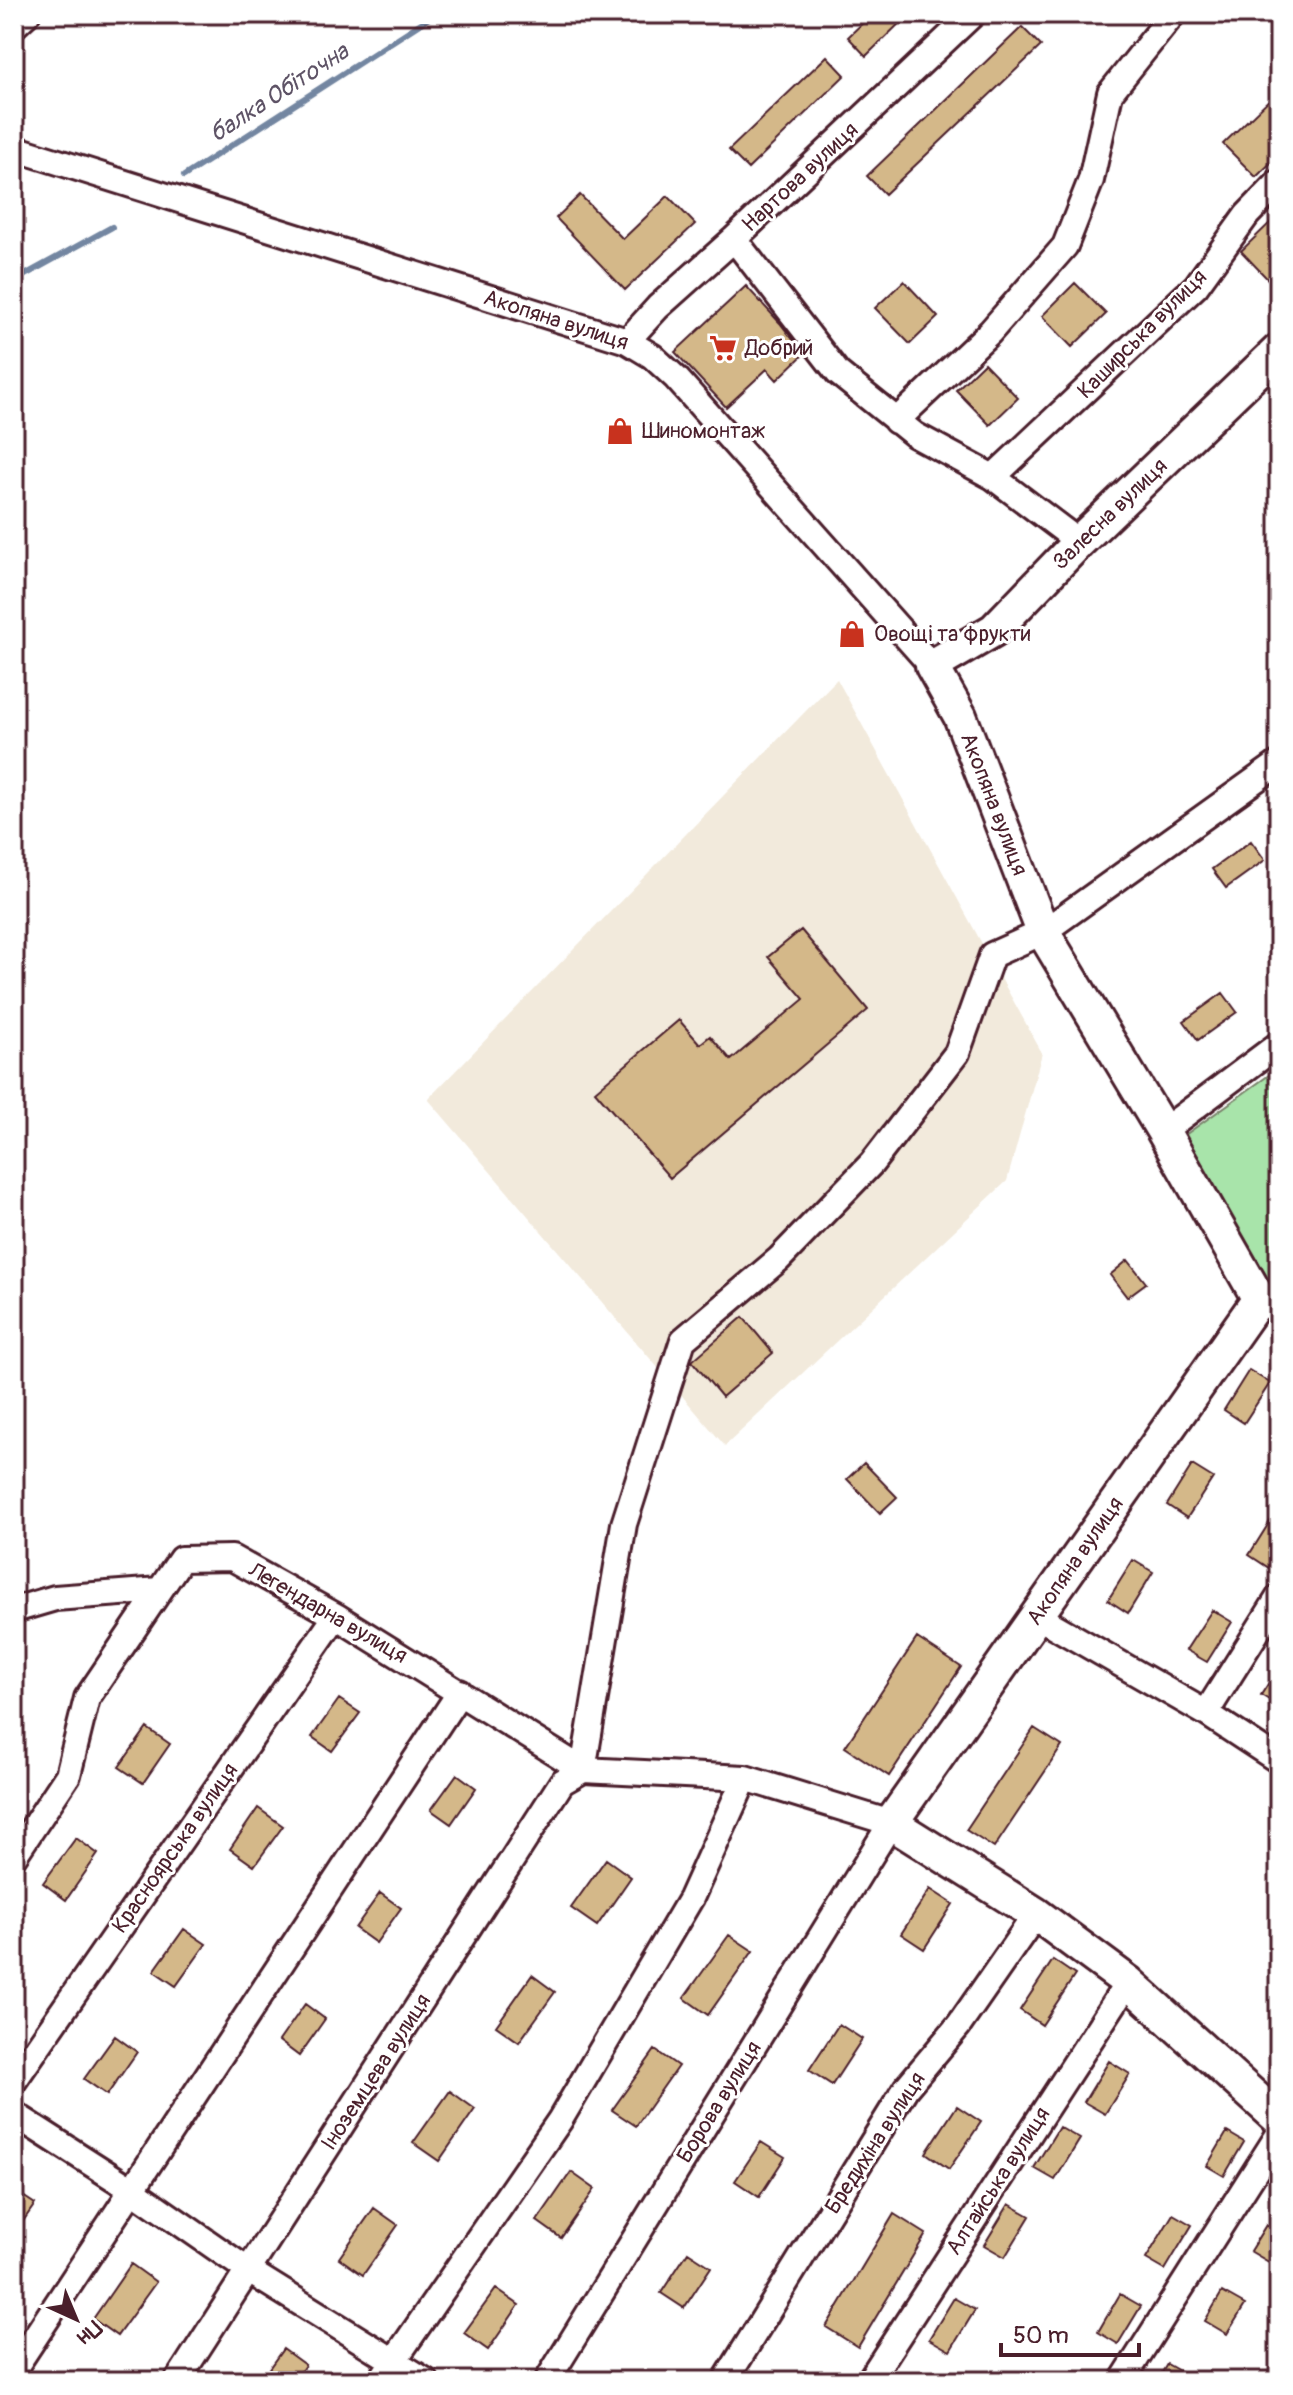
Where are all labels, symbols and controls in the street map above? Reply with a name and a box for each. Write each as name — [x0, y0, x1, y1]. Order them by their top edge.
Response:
water label: балка Обіточна — [204, 36, 355, 149]
street label: Нартова вулиця — [736, 116, 864, 238]
street label: Каширська вулиця — [1071, 263, 1213, 405]
street label: Акопяна вулиця — [480, 283, 632, 357]
supermarket icon: Добрий — [708, 333, 738, 363]
place label: Добрий — [744, 334, 813, 362]
shop icon: Шиномонтаж — [605, 416, 635, 446]
place label: Шиномонтаж — [642, 417, 765, 445]
street label: Залесна вулиця — [1047, 452, 1173, 576]
shop icon: Овощі та фрукти — [837, 619, 867, 649]
place label: Овощі та фрукти — [874, 620, 1031, 648]
street label: Акопяна вулиця — [954, 729, 1034, 879]
street label: Акопяна вулиця — [1020, 1491, 1130, 1631]
street label: Легендарна вулиця — [243, 1556, 412, 1670]
street label: Красноярська вулиця — [106, 1758, 244, 1938]
street label: Іноземцева вулиця — [315, 1988, 437, 2156]
street label: Борова вулиця — [670, 2036, 768, 2168]
street label: Бредихіна вулиця — [819, 2067, 931, 2219]
street label: Алтайська вулиця — [940, 2102, 1056, 2260]
north arrow — [36, 2279, 116, 2359]
scale bar — [1001, 2307, 1139, 2357]
text: Пн — [71, 2314, 108, 2351]
text: 50 m — [1013, 2321, 1069, 2350]

